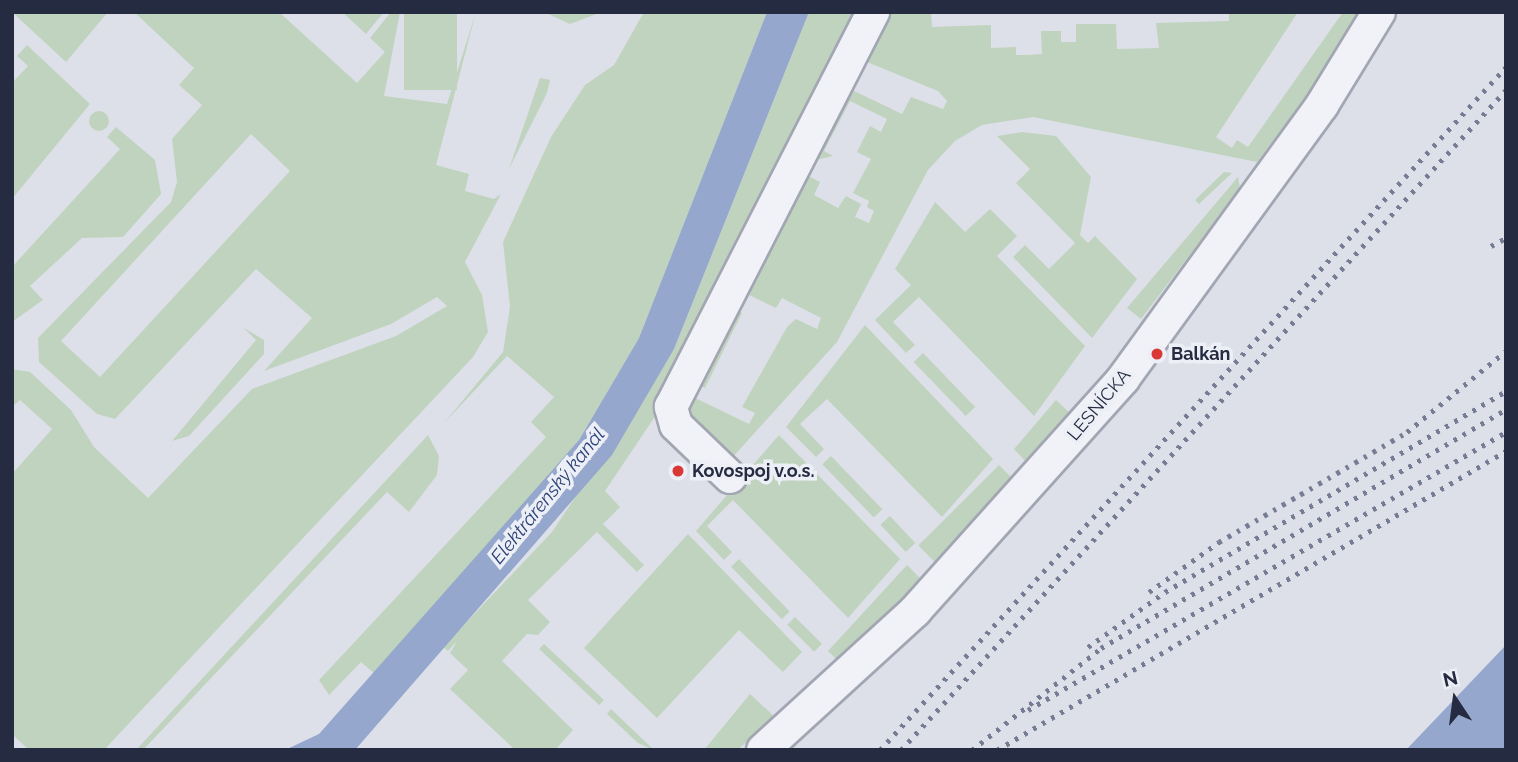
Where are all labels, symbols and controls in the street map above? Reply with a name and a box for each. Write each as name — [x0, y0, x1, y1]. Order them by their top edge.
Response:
place label: Balkán — [1171, 343, 1230, 365]
marker: Balkán — [1149, 346, 1165, 362]
street label: LESNÍCKA — [1063, 365, 1135, 445]
water label: Elektrárenský kanál — [486, 423, 610, 569]
place label: Kovospoj v.o.s. — [692, 460, 815, 482]
marker: Kovospoj v.o.s. — [670, 463, 686, 479]
north arrow — [1420, 664, 1490, 734]
text: N — [1441, 666, 1460, 691]

